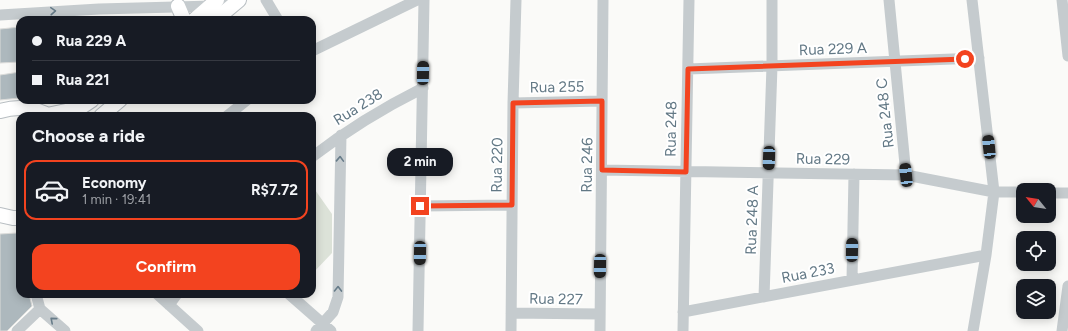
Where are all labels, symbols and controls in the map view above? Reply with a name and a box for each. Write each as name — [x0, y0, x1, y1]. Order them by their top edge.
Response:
one-way arrow — [50, 7, 56, 16]
text: Rua 229 A — [56, 32, 126, 50]
street label: Rua 229 A — [799, 39, 867, 59]
route start — [956, 50, 974, 68]
car — [417, 61, 429, 85]
text: Rua 221 — [56, 71, 109, 89]
street label: Rua 248 C — [872, 77, 898, 149]
street label: Rua 255 — [529, 78, 585, 96]
street label: Rua 238 — [330, 85, 386, 129]
street label: Rua 248 — [662, 101, 680, 157]
text: Choose a ride — [32, 125, 145, 147]
car — [982, 134, 996, 160]
street label: Rua 220 — [488, 137, 506, 193]
street label: Rua 246 — [578, 137, 596, 193]
car — [763, 146, 775, 170]
callout: 2 min — [387, 148, 453, 176]
street label: Rua 229 — [796, 150, 850, 168]
text: 2 min — [404, 154, 436, 169]
one-way arrow — [336, 156, 344, 162]
car — [899, 162, 913, 188]
icon: car — [34, 172, 70, 208]
text: Economy — [82, 174, 147, 192]
text: R$7.72 — [251, 181, 298, 199]
north arrow — [1016, 183, 1056, 223]
map controls — [1016, 183, 1056, 319]
street label: Rua 248 A — [742, 185, 762, 255]
text: 1 min · 19:41 — [82, 192, 151, 207]
route end — [411, 197, 429, 215]
button: locate — [1016, 231, 1056, 271]
car — [846, 238, 858, 262]
car — [414, 241, 426, 265]
button: Confirm — [32, 244, 300, 290]
car — [594, 254, 606, 278]
street label: Rua 233 — [780, 259, 836, 287]
button: layers — [1016, 279, 1056, 319]
one-way arrow — [334, 286, 342, 292]
street label: Rua 227 — [529, 290, 583, 308]
one-way arrow — [50, 318, 57, 325]

